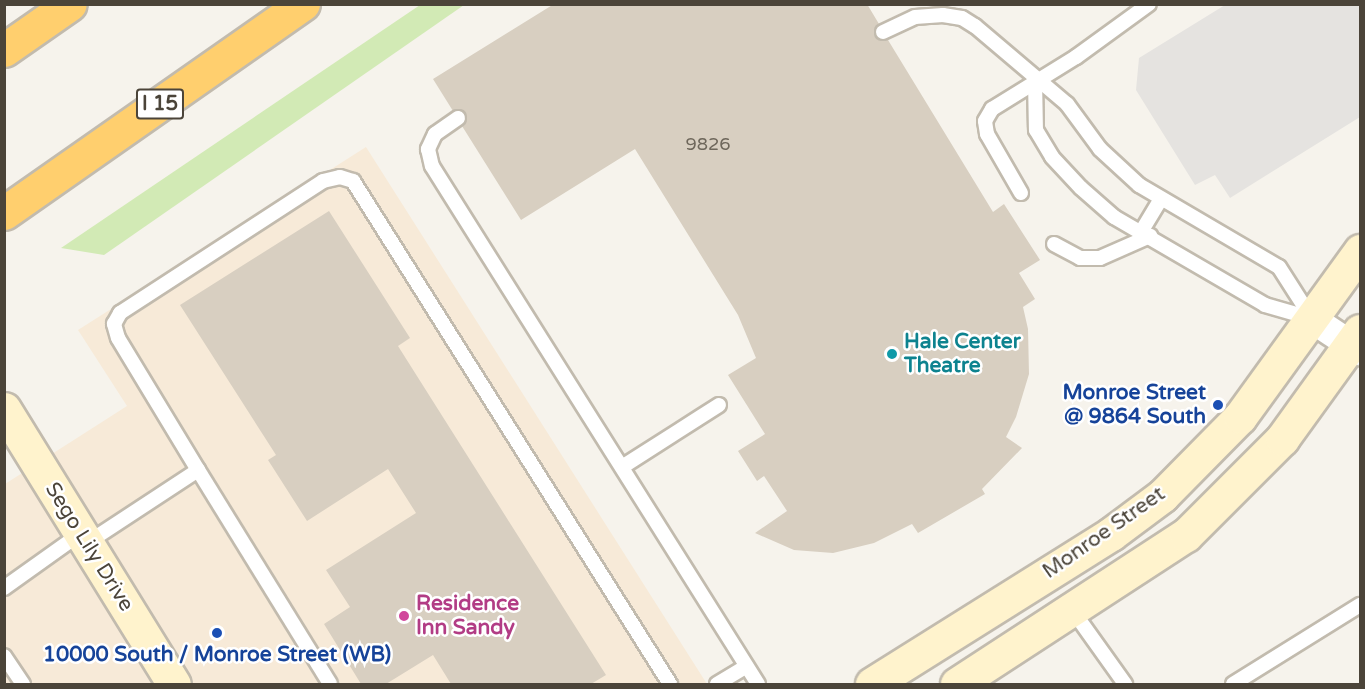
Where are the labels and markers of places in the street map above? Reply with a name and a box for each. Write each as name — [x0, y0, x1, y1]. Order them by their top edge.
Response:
place label: Hale Center Theatre — [904, 329, 1021, 379]
marker: Hale Center Theatre — [885, 347, 899, 361]
place label: Monroe Street @ 9864 South — [1063, 380, 1206, 430]
marker: Monroe Street @ 9864 South — [1211, 398, 1225, 412]
place label: Residence Inn Sandy — [416, 591, 519, 641]
marker: Residence Inn Sandy — [397, 609, 411, 623]
marker: 10000 South / Monroe Street (WB) — [210, 626, 224, 640]
place label: 10000 South / Monroe Street (WB) — [43, 642, 391, 668]

